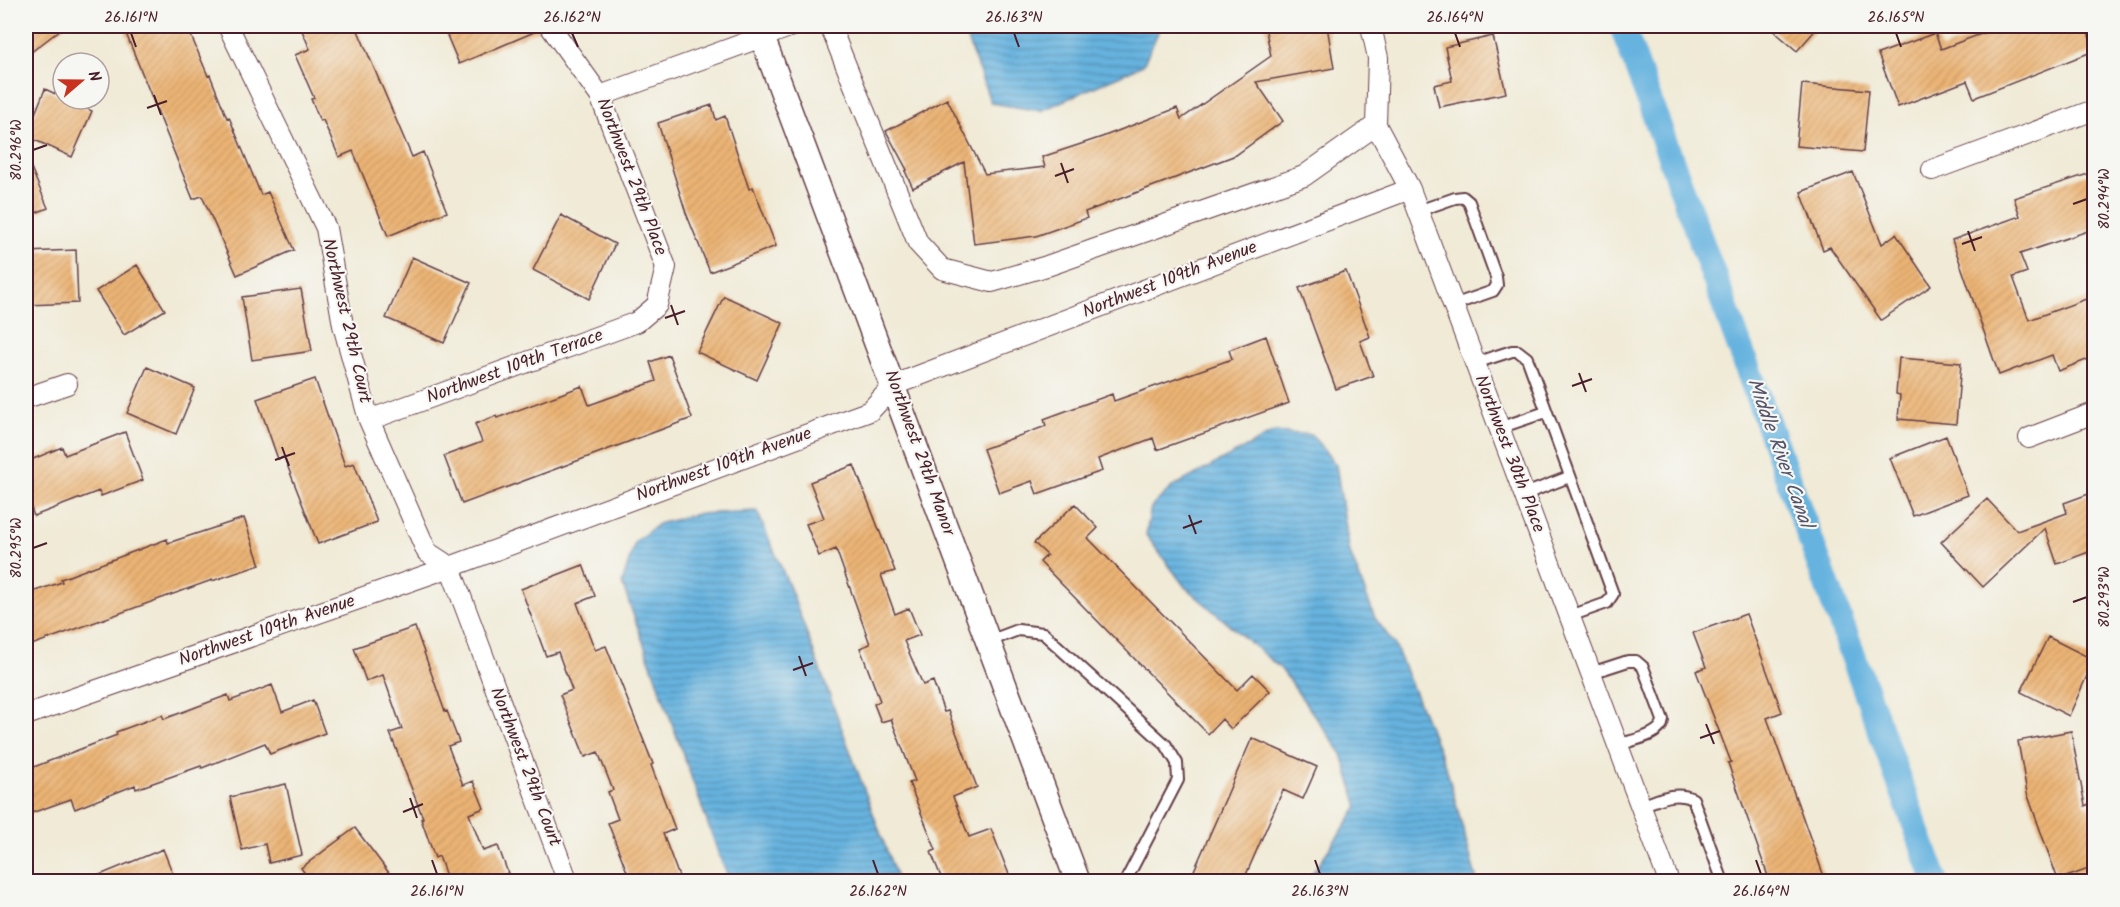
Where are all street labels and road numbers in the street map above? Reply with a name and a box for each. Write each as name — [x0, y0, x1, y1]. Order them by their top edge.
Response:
street label: Northwest 29th Place — [588, 94, 674, 260]
street label: Northwest 109th Avenue — [1078, 233, 1262, 327]
street label: Northwest 29th Court — [313, 236, 379, 407]
street label: Northwest 109th Terrace — [422, 321, 608, 413]
street label: Northwest 29th Manor — [876, 366, 963, 541]
street label: Northwest 30th Place — [1466, 371, 1552, 537]
street label: Northwest 109th Avenue — [632, 420, 816, 510]
street label: Northwest 109th Avenue — [175, 587, 359, 675]
street label: Northwest 29th Court — [481, 683, 569, 852]

